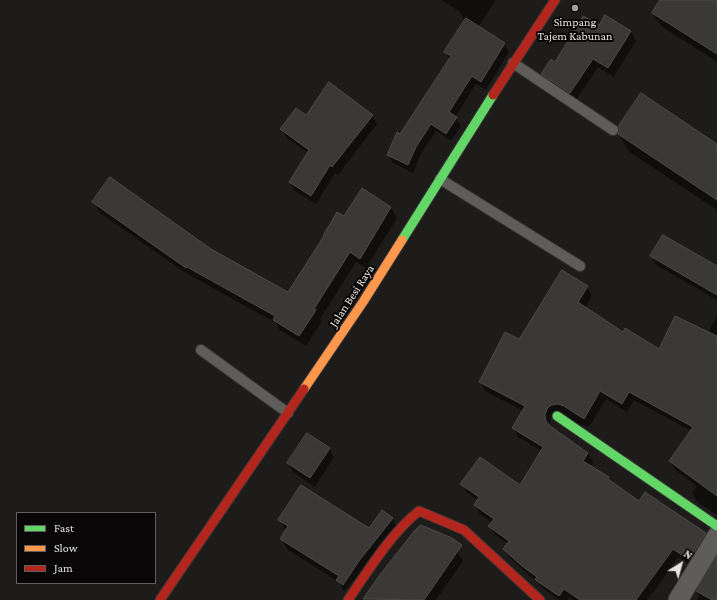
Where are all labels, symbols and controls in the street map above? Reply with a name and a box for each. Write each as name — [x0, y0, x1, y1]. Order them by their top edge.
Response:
marker: Simpang Tajem Kabunan — [570, 3, 580, 13]
place label: Simpang Tajem Kabunan — [537, 15, 613, 43]
street label: Jalan Besi Raya — [326, 262, 378, 330]
legend — [16, 512, 156, 584]
text: Fast — [54, 521, 74, 535]
text: Slow — [54, 541, 78, 555]
north arrow — [661, 544, 701, 584]
text: N — [682, 547, 695, 561]
text: Jam — [54, 561, 73, 575]

